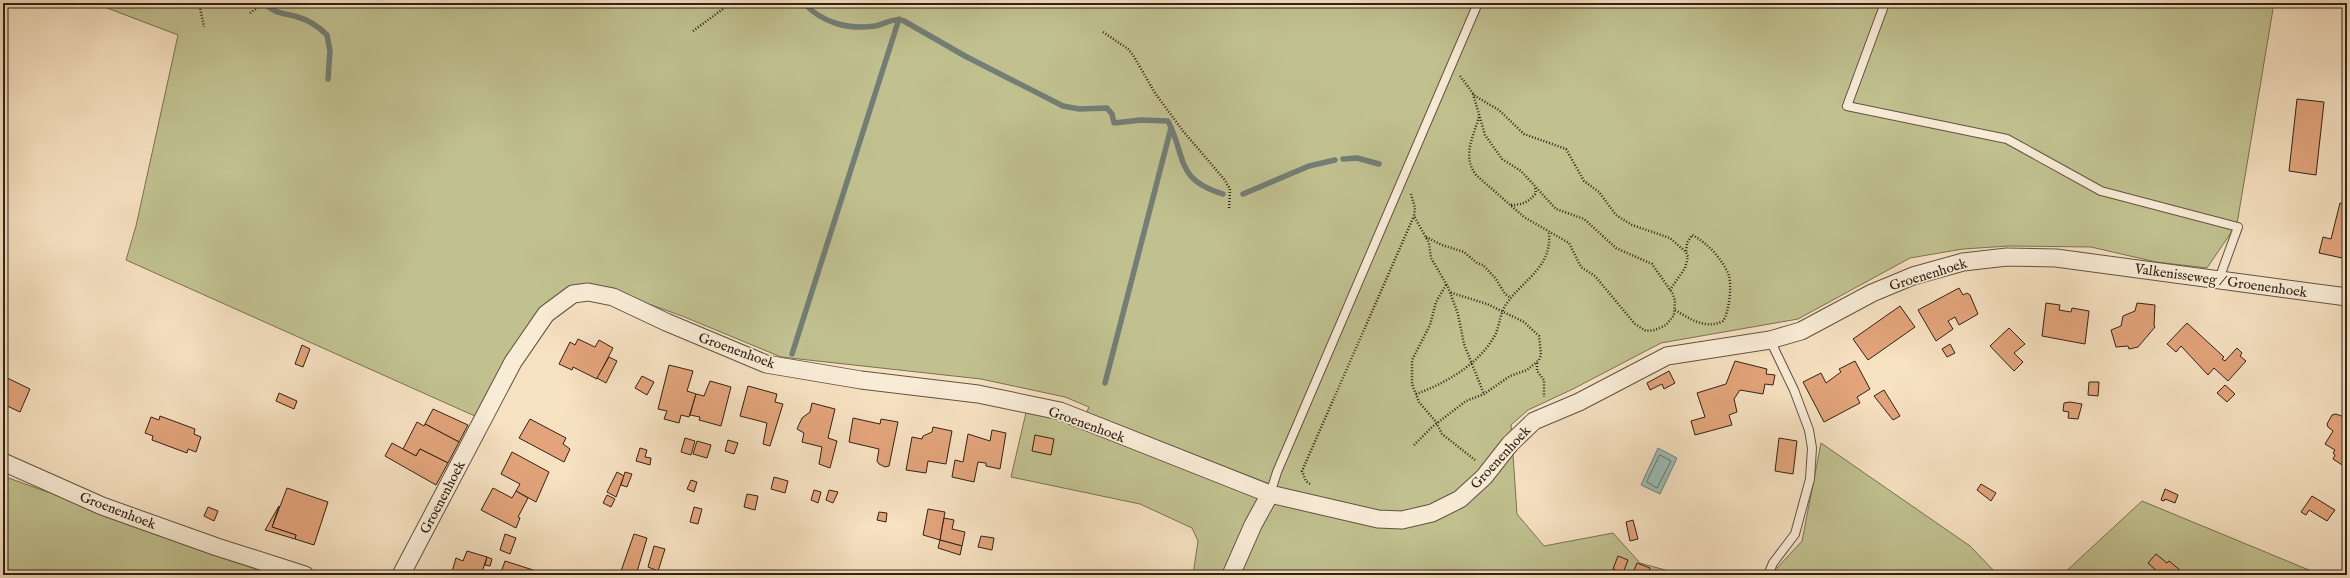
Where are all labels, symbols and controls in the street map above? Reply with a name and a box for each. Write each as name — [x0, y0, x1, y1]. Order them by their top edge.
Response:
street label: Groenenhoek — [1887, 254, 1970, 295]
street label: Valkenisseweg / Groenenhoek — [2132, 260, 2309, 302]
street label: Groenenhoek — [696, 329, 778, 373]
street label: Groenenhoek — [1046, 403, 1128, 447]
street label: Groenenhoek — [1467, 422, 1535, 493]
street label: Groenenhoek — [416, 457, 470, 537]
street label: Groenenhoek — [77, 488, 159, 534]

